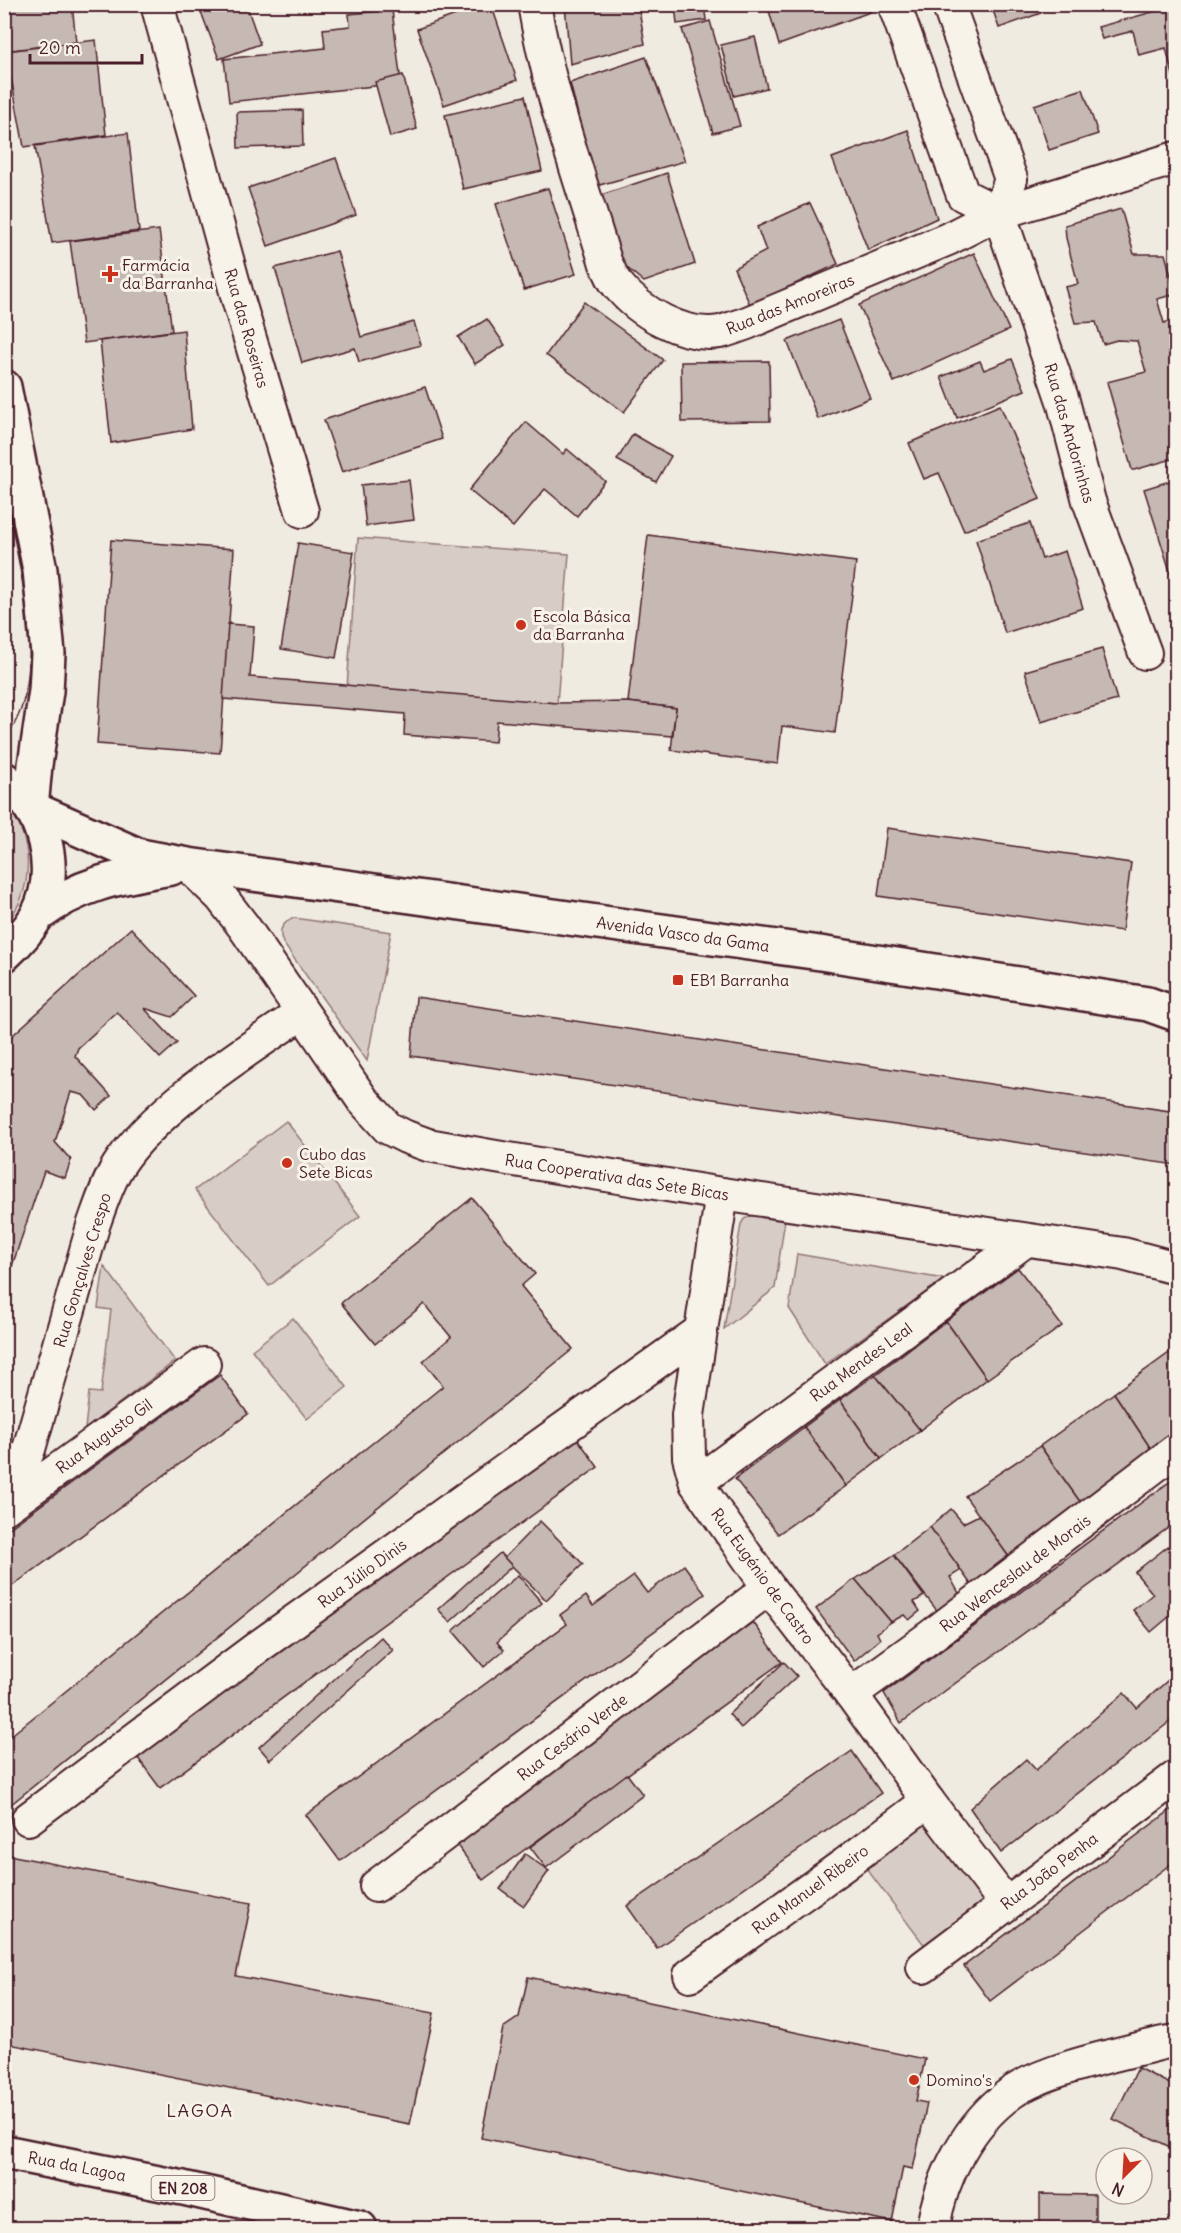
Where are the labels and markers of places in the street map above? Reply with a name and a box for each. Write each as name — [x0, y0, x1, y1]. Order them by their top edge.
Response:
place label: Farmácia da Barranha — [122, 255, 214, 293]
marker: Farmácia da Barranha — [103, 267, 117, 281]
place label: Escola Básica da Barranha — [533, 606, 631, 644]
marker: Escola Básica da Barranha — [514, 618, 528, 632]
place label: EB1 Barranha — [690, 970, 789, 990]
marker: EB1 Barranha — [671, 973, 685, 987]
place label: Cubo das Sete Bicas — [299, 1144, 373, 1182]
marker: Cubo das Sete Bicas — [280, 1156, 294, 1170]
place label: Domino's — [926, 2070, 992, 2090]
marker: Domino's — [907, 2073, 921, 2087]

